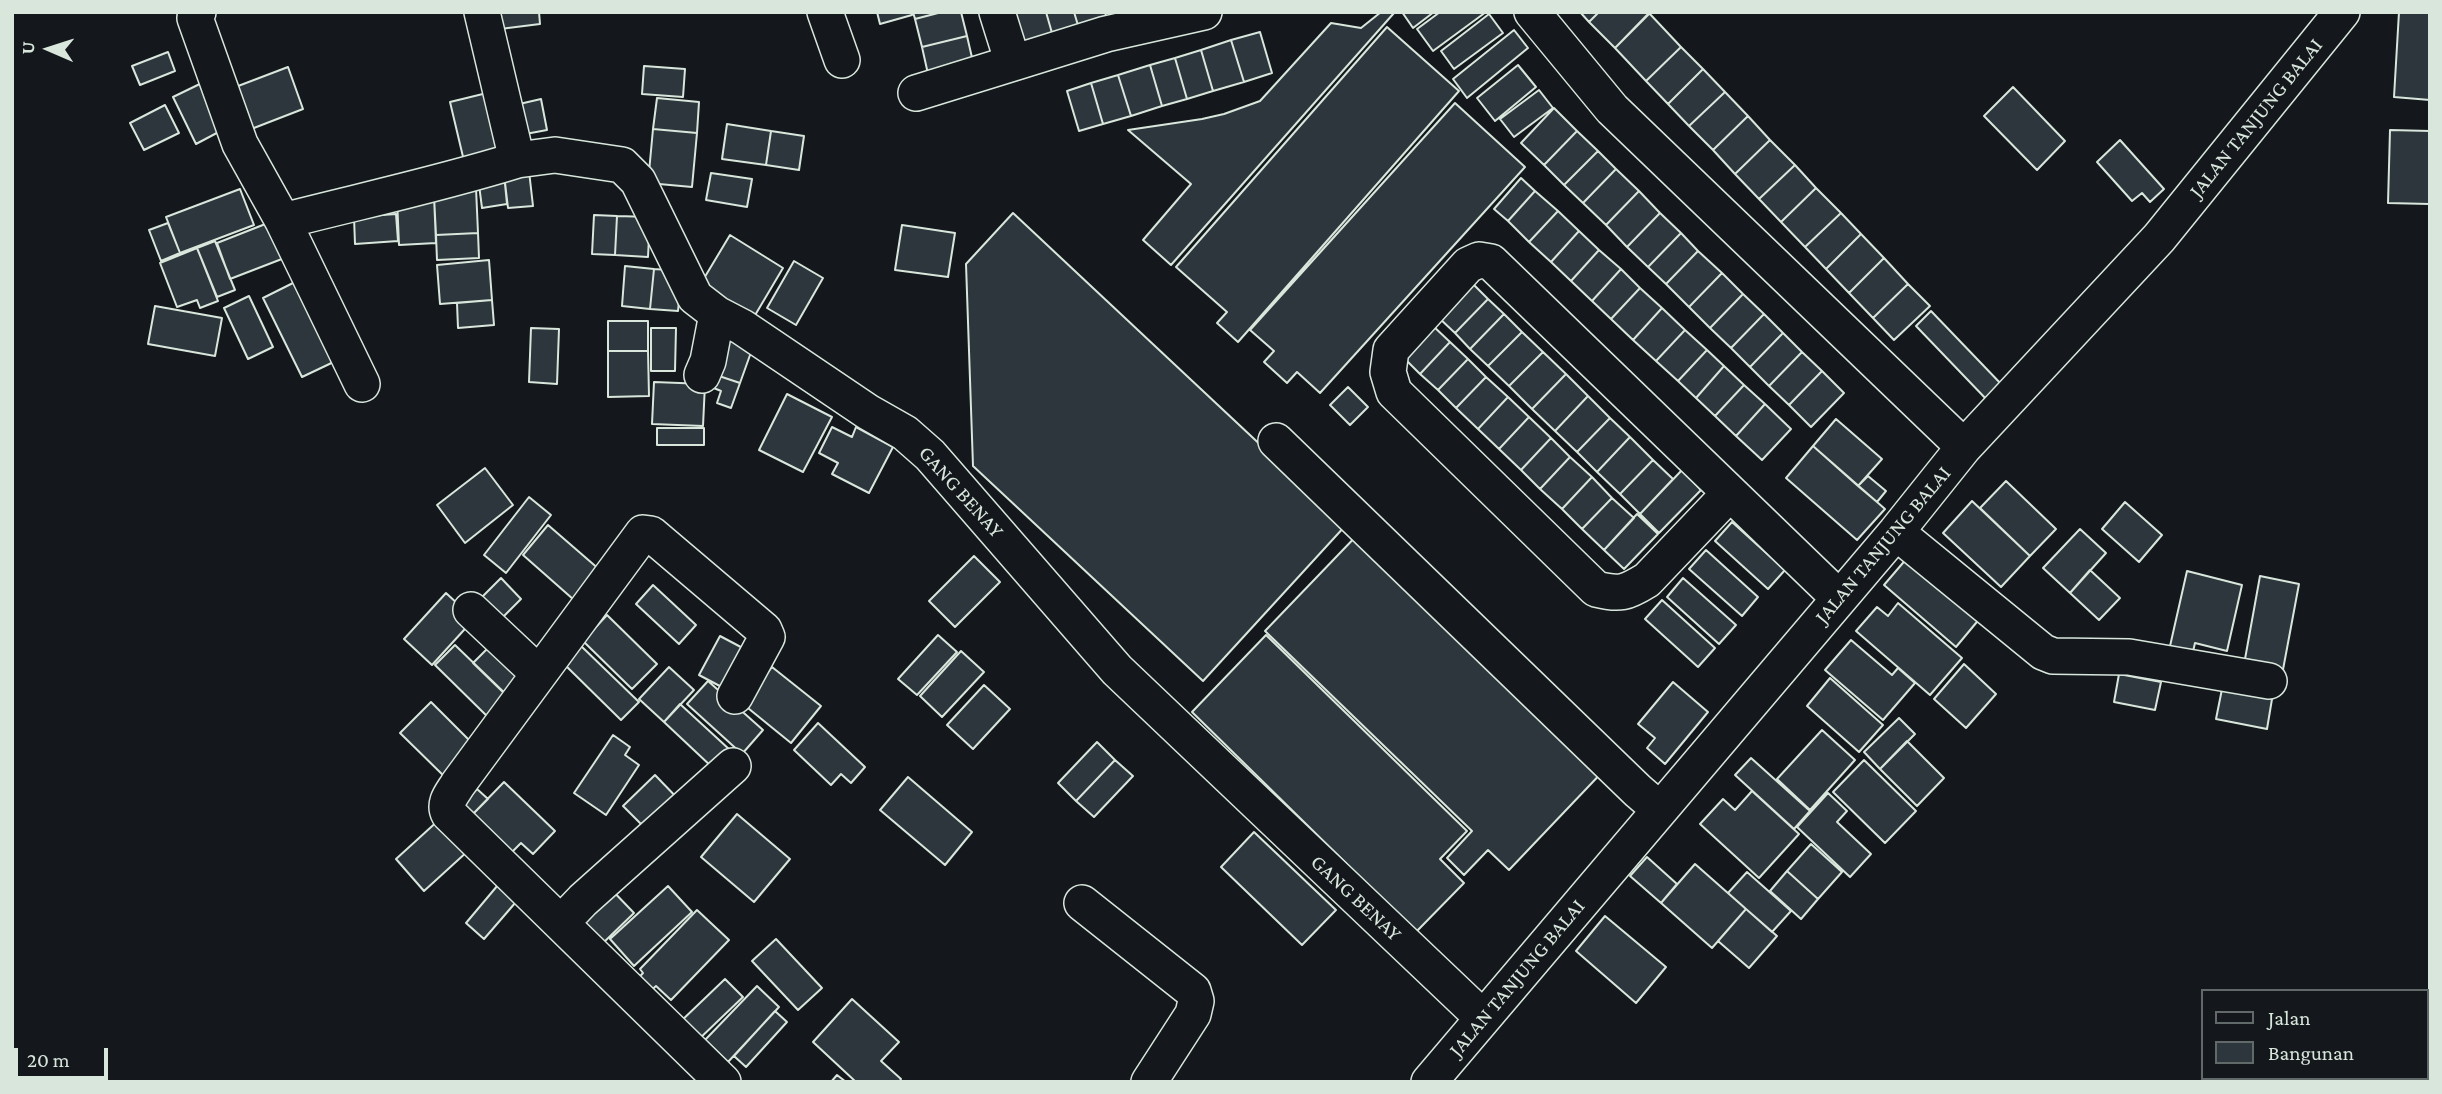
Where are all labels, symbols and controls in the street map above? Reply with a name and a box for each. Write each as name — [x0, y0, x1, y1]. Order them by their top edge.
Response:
north arrow — [14, 14, 84, 84]
street label: JALAN TANJUNG BALAI — [2184, 33, 2328, 203]
text: U — [17, 41, 38, 55]
street label: GANG BENAY — [913, 441, 1009, 543]
street label: JALAN TANJUNG BALAI — [1810, 461, 1956, 629]
street label: GANG BENAY — [1305, 850, 1407, 946]
street label: JALAN TANJUNG BALAI — [1444, 894, 1590, 1062]
legend — [2200, 989, 2428, 1080]
text: Jalan — [2268, 1006, 2310, 1030]
scale bar — [18, 1034, 112, 1078]
text: Bangunan — [2268, 1041, 2354, 1065]
text: 20 m — [27, 1048, 70, 1072]

